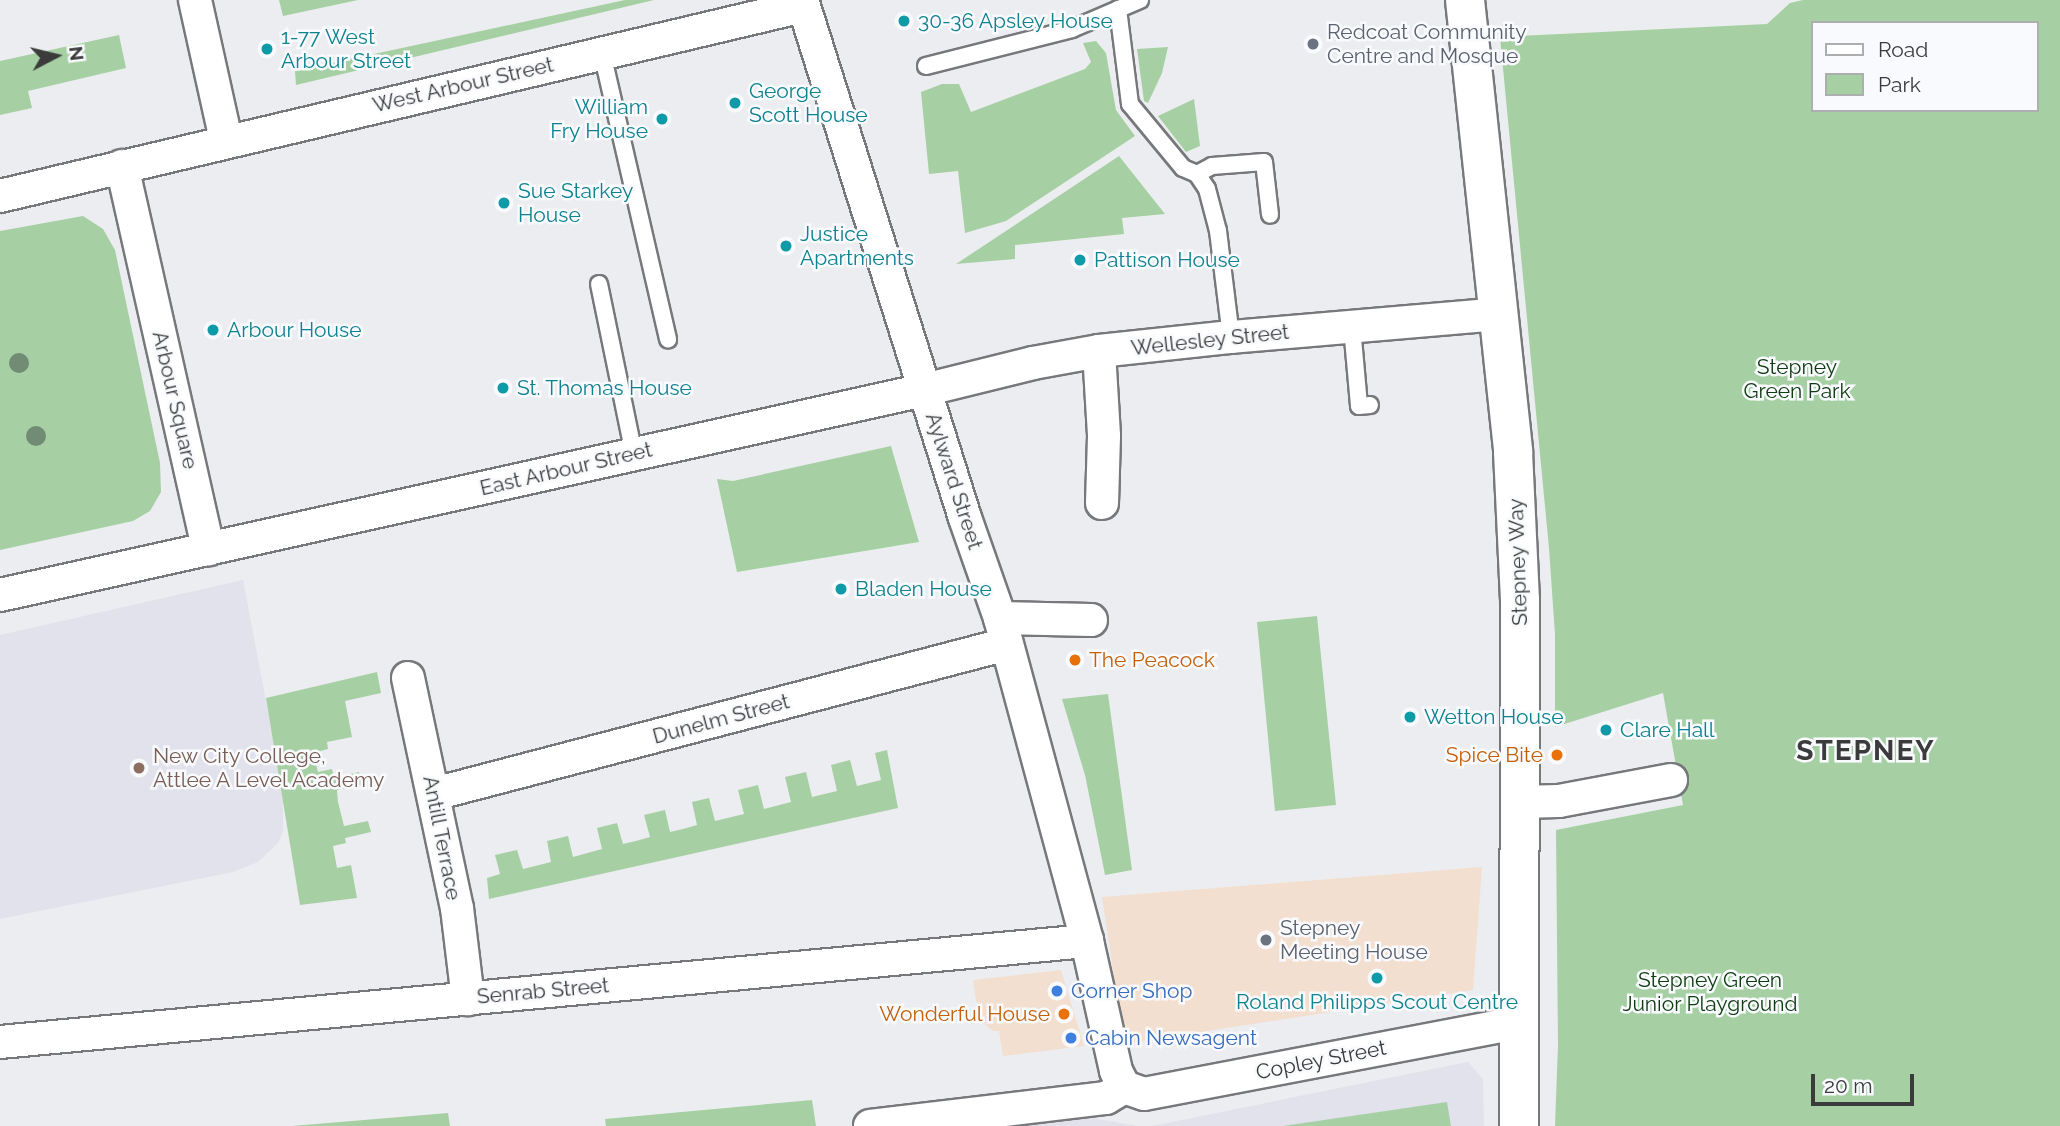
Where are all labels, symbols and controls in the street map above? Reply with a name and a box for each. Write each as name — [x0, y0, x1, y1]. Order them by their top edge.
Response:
place label: 30-36 Apsley House — [918, 8, 1114, 34]
marker: 30-36 Apsley House — [896, 13, 912, 29]
place label: Redcoat Community Centre and Mosque — [1327, 19, 1527, 69]
north arrow — [21, 21, 91, 91]
legend — [1812, 21, 2039, 112]
place label: 1-77 West Arbour Street — [281, 24, 411, 74]
marker: Redcoat Community Centre and Mosque — [1305, 36, 1321, 52]
text: Road — [1878, 37, 1928, 62]
marker: 1-77 West Arbour Street — [259, 41, 275, 57]
text: N — [65, 45, 89, 62]
street label: West Arbour Street — [370, 52, 556, 118]
text: Park — [1878, 72, 1921, 97]
place label: George Scott House — [749, 78, 868, 128]
place label: William Fry House — [550, 94, 648, 144]
marker: George Scott House — [727, 95, 743, 111]
marker: William Fry House — [654, 111, 670, 127]
place label: Sue Starkey House — [518, 178, 633, 228]
marker: Sue Starkey House — [496, 195, 512, 211]
place label: Justice Apartments — [800, 221, 914, 271]
marker: Justice Apartments — [778, 238, 794, 254]
place label: Pattison House — [1094, 247, 1240, 273]
marker: Pattison House — [1072, 252, 1088, 268]
place label: Arbour House — [227, 317, 362, 343]
street label: Wellesley Street — [1129, 319, 1291, 361]
marker: Arbour House — [205, 322, 221, 338]
street label: Arbour Square — [147, 328, 203, 472]
park label: Stepney Green Park — [1743, 354, 1851, 404]
place label: St. Thomas House — [517, 375, 692, 401]
marker: St. Thomas House — [495, 380, 511, 396]
street label: Aylward Street — [920, 410, 988, 552]
street label: East Arbour Street — [477, 437, 655, 501]
street label: Stepney Way — [1503, 497, 1533, 627]
place label: Bladen House — [855, 576, 992, 602]
marker: Bladen House — [833, 581, 849, 597]
place label: The Peacock — [1089, 647, 1215, 673]
marker: The Peacock — [1067, 652, 1083, 668]
street label: Dunelm Street — [650, 689, 792, 749]
place label: Wetton House — [1424, 704, 1564, 730]
marker: Wetton House — [1402, 709, 1418, 725]
place label: Clare Hall — [1620, 717, 1715, 743]
marker: Clare Hall — [1598, 722, 1614, 738]
district label: STEPNEY — [1797, 734, 1935, 768]
place label: Spice Bite — [1446, 742, 1543, 768]
place label: New City College, Attlee A Level Academy — [153, 743, 387, 793]
marker: Spice Bite — [1549, 747, 1565, 763]
marker: New City College, Attlee A Level Academy — [131, 760, 147, 776]
street label: Antill Terrace — [417, 773, 467, 903]
place label: Stepney Meeting House — [1280, 915, 1428, 965]
marker: Stepney Meeting House — [1258, 932, 1274, 948]
park label: Stepney Green Junior Playground — [1622, 967, 1798, 1017]
marker: Roland Philipps Scout Centre — [1369, 970, 1385, 986]
street label: Senrab Street — [476, 973, 610, 1009]
place label: Corner Shop — [1071, 978, 1193, 1004]
marker: Corner Shop — [1049, 983, 1065, 999]
place label: Roland Philipps Scout Centre — [1236, 989, 1518, 1015]
place label: Wonderful House — [879, 1001, 1050, 1027]
marker: Wonderful House — [1056, 1006, 1072, 1022]
place label: Cabin Newsagent — [1085, 1025, 1257, 1051]
marker: Cabin Newsagent — [1063, 1030, 1079, 1046]
street label: Copley Street — [1254, 1035, 1388, 1085]
scale bar — [1815, 1060, 1918, 1104]
text: 20 m — [1824, 1073, 1872, 1098]

